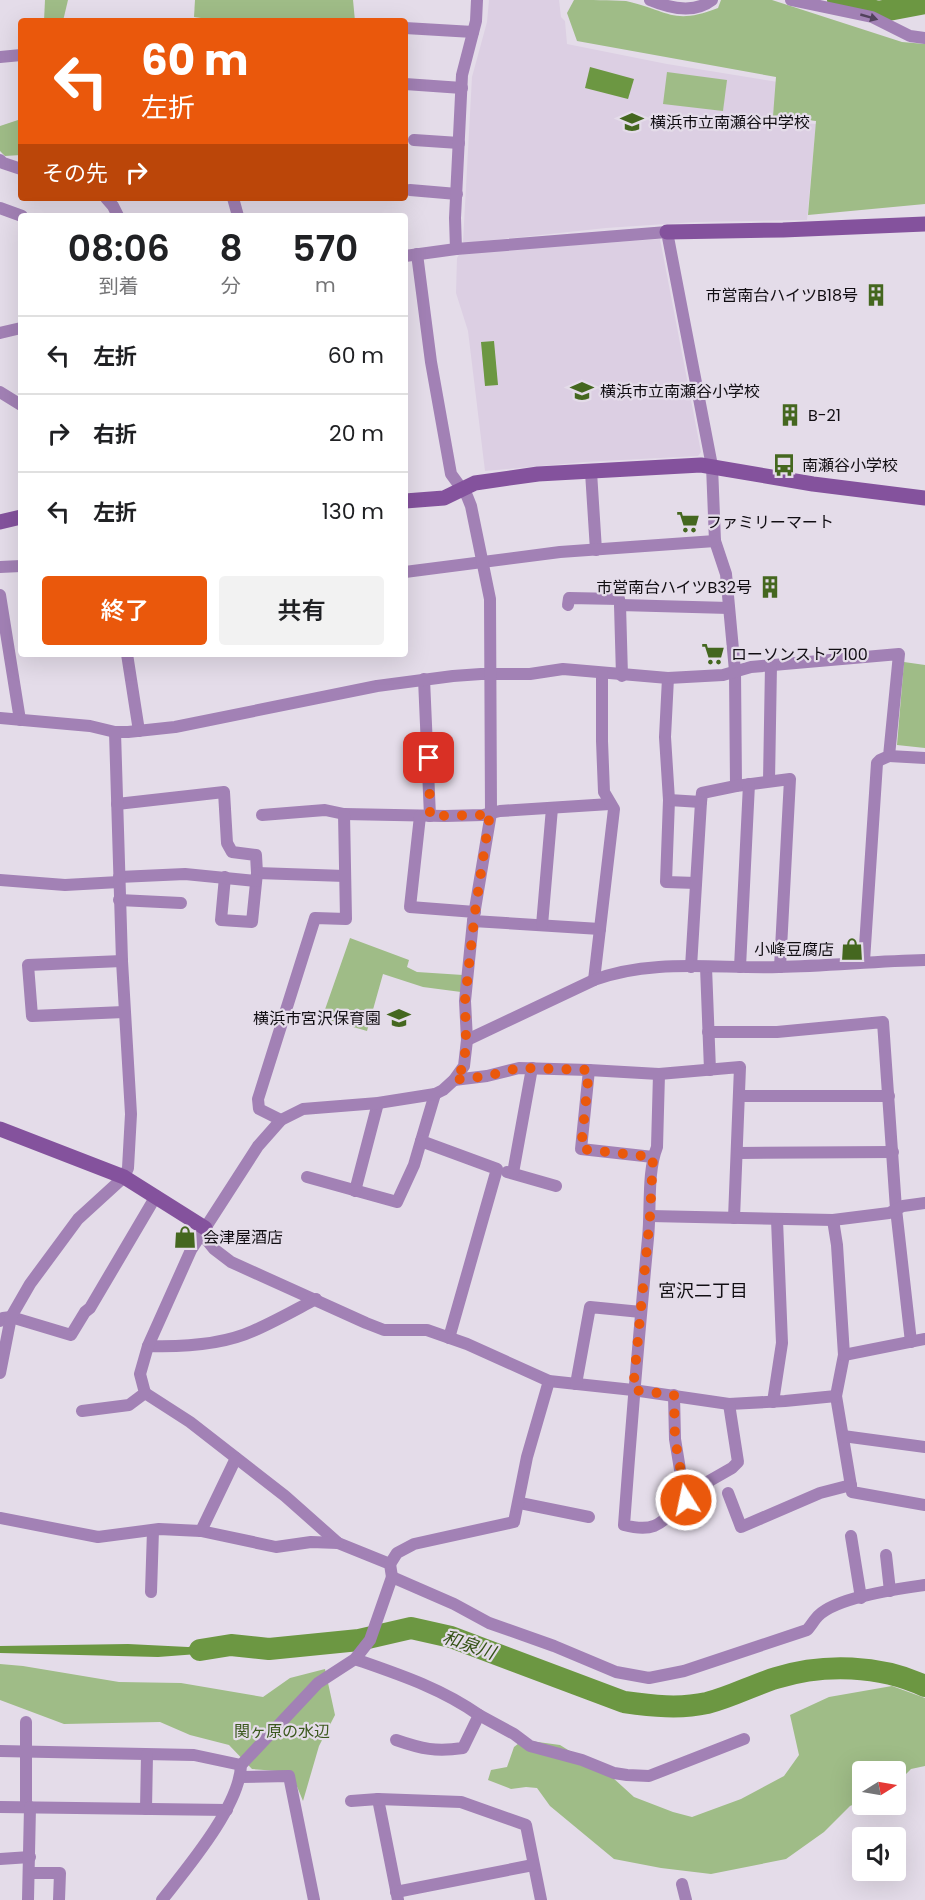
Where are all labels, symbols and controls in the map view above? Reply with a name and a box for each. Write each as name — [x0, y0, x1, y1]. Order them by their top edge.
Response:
one-way arrow — [860, 13, 878, 22]
text: 60 m — [141, 31, 249, 90]
icon: left — [42, 42, 120, 120]
text: 左折 — [141, 89, 195, 126]
school or university icon: 横浜市立南瀬谷中学校 — [619, 109, 645, 135]
place label: 横浜市立南瀬谷中学校 — [650, 111, 810, 134]
icon: right — [120, 156, 153, 189]
text: その先 — [42, 158, 108, 189]
text: 08:06 — [68, 223, 170, 274]
text: 8 — [219, 223, 243, 274]
text: 570 — [292, 223, 358, 274]
text: m — [315, 271, 336, 299]
text: 到着 — [99, 272, 139, 300]
text: 分 — [221, 272, 241, 300]
building icon: 市営南台ハイツB18号 — [863, 282, 889, 308]
place label: 市営南台ハイツB18号 — [705, 284, 858, 307]
icon: left — [42, 339, 75, 372]
text: 60 m — [328, 340, 384, 371]
text: 左折 — [93, 341, 137, 372]
school or university icon: 横浜市立南瀬谷小学校 — [569, 378, 595, 404]
place label: 横浜市立南瀬谷小学校 — [600, 380, 760, 403]
building icon: B-21 — [777, 402, 803, 428]
place label: B-21 — [808, 404, 841, 427]
icon: right — [42, 417, 75, 450]
text: 20 m — [329, 418, 384, 449]
text: 右折 — [93, 419, 137, 450]
bus stop icon: 南瀬谷小学校 — [771, 452, 797, 478]
place label: 南瀬谷小学校 — [802, 454, 898, 477]
icon: left — [42, 495, 75, 528]
text: 130 m — [322, 496, 384, 527]
text: 左折 — [93, 497, 137, 528]
supermarket icon: ファミリーマート — [675, 509, 701, 535]
place label: ファミリーマート — [706, 511, 834, 534]
building icon: 市営南台ハイツB32号 — [757, 574, 783, 600]
button: 終了 — [42, 576, 207, 645]
button: 共有 — [219, 576, 384, 645]
place label: 市営南台ハイツB32号 — [596, 576, 752, 599]
supermarket icon: ローソンストア100 — [700, 641, 726, 667]
place label: ローソンストア100 — [731, 643, 868, 666]
pin — [403, 732, 454, 783]
icon: arrive — [412, 741, 445, 774]
shop icon: 小峰豆腐店 — [839, 936, 865, 962]
place label: 小峰豆腐店 — [754, 938, 834, 961]
school or university icon: 横浜市宮沢保育園 — [386, 1005, 412, 1031]
place label: 横浜市宮沢保育園 — [253, 1007, 381, 1030]
shop icon: 会津屋酒店 — [172, 1224, 198, 1250]
place label: 会津屋酒店 — [203, 1226, 283, 1249]
district label: 宮沢二丁目 — [658, 1278, 748, 1303]
position arrow — [654, 1468, 718, 1532]
water label: 和泉川 — [440, 1624, 501, 1666]
park label: 関ヶ原の水辺 — [234, 1720, 330, 1743]
north arrow — [852, 1761, 906, 1815]
map controls — [852, 1761, 906, 1881]
button: sound — [852, 1827, 906, 1881]

